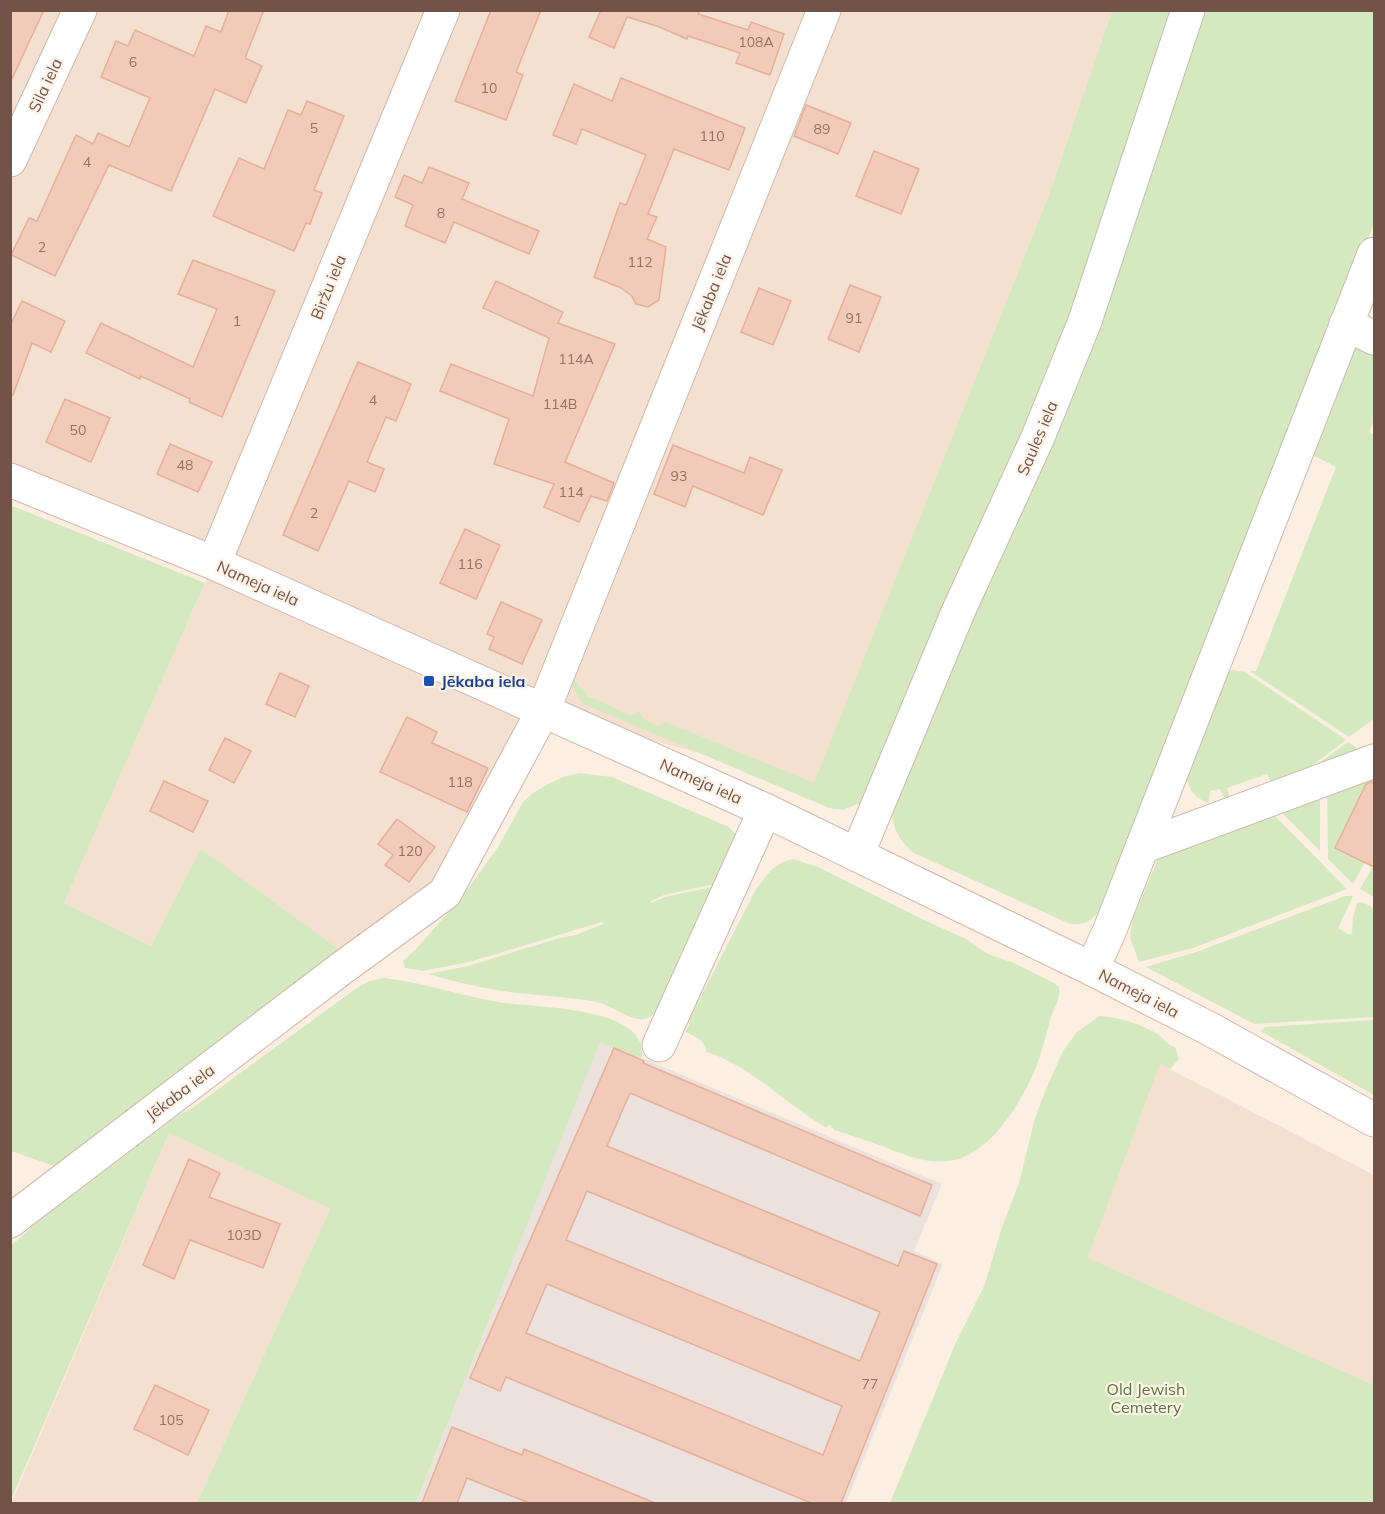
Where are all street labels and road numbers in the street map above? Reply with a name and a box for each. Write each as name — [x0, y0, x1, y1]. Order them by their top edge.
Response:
street label: Sila iela — [24, 55, 66, 115]
street label: Jēkaba iela — [687, 251, 735, 333]
street label: Biržu iela — [306, 252, 350, 322]
street label: Saules iela — [1012, 398, 1062, 478]
street label: Nameja iela — [214, 556, 302, 610]
street label: Nameja iela — [657, 754, 745, 808]
street label: Nameja iela — [1095, 964, 1183, 1022]
street label: Jēkaba iela — [142, 1060, 218, 1124]

